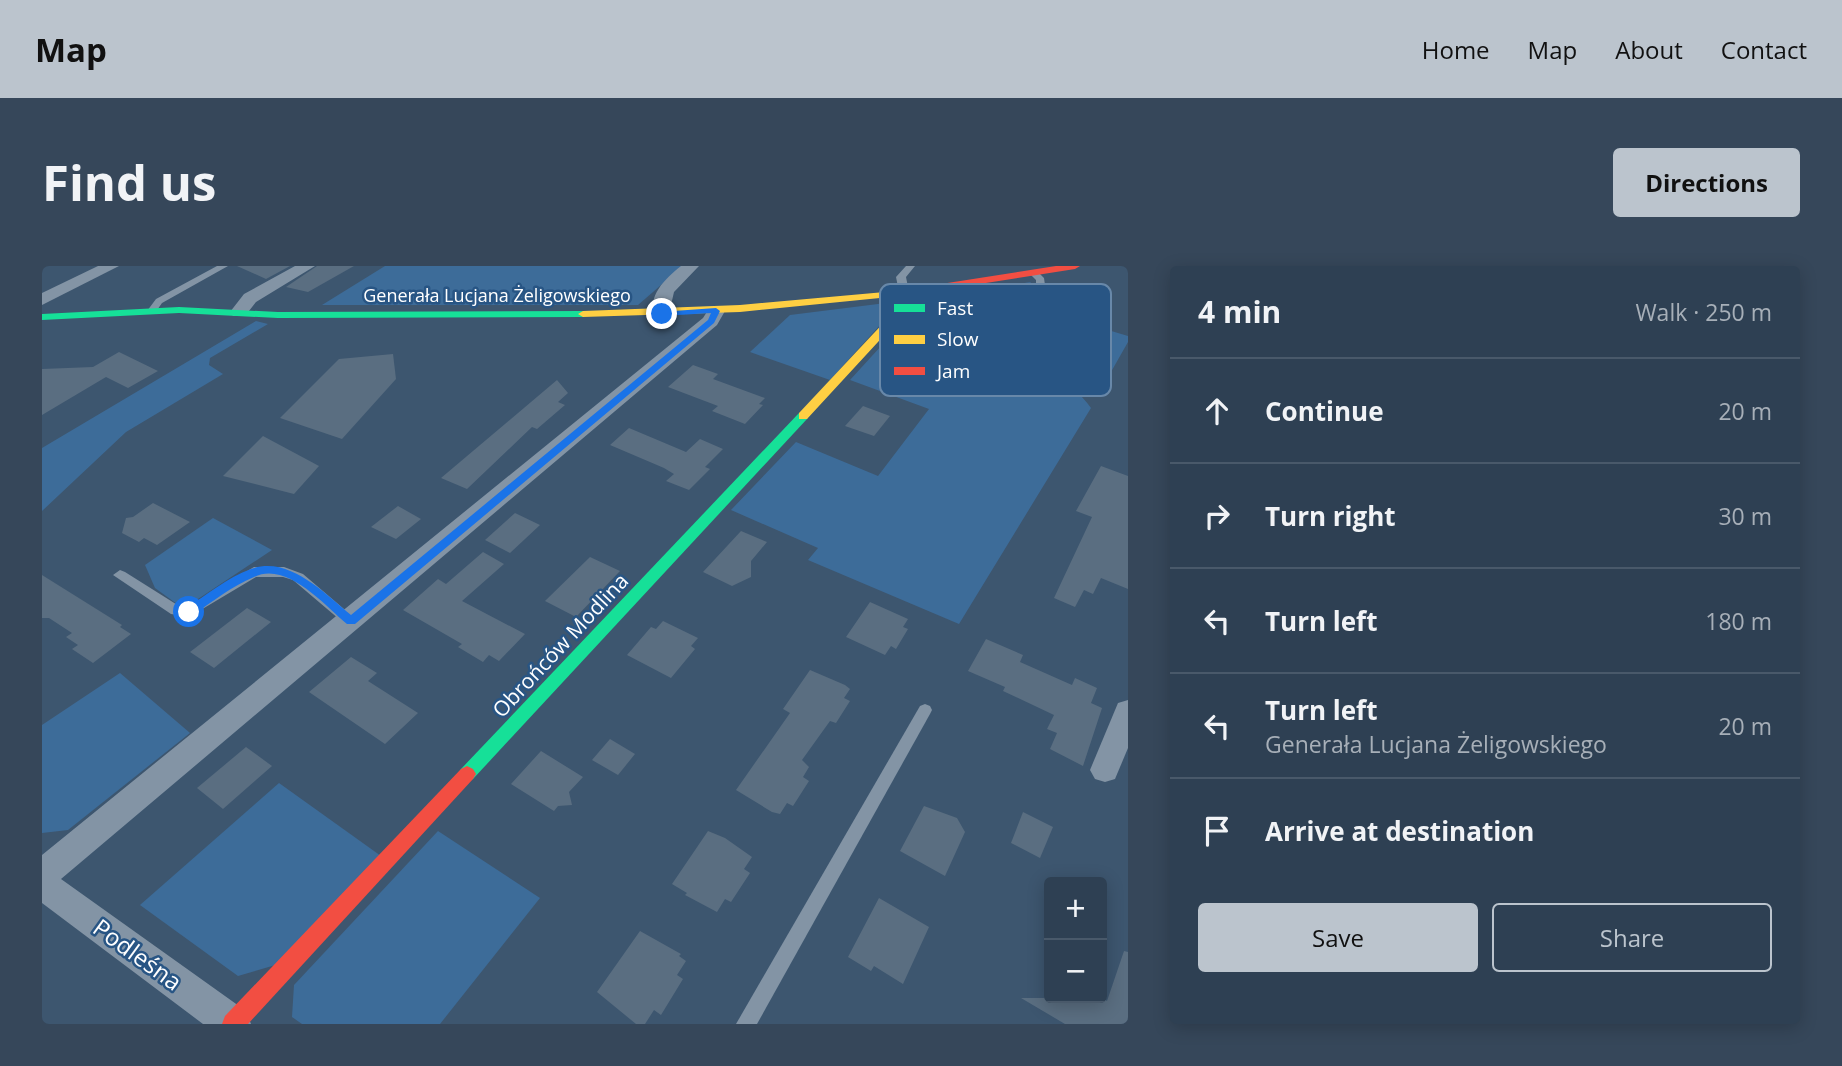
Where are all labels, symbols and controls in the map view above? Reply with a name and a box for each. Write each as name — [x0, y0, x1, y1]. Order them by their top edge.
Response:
text: Map — [35, 27, 107, 72]
text: Home — [1422, 33, 1490, 66]
text: Map — [1528, 33, 1577, 66]
text: About — [1615, 33, 1683, 66]
text: Contact — [1721, 33, 1807, 66]
button: Directions — [1613, 148, 1800, 217]
text: Find us — [42, 149, 216, 215]
street label: Generała Lucjana Żeligowskiego — [363, 283, 631, 307]
legend — [880, 284, 1111, 396]
text: 4 min — [1198, 291, 1281, 332]
text: Fast — [937, 295, 973, 321]
text: Walk · 250 m — [1635, 296, 1772, 328]
route end — [646, 298, 677, 329]
text: Slow — [937, 326, 979, 352]
text: Jam — [935, 358, 970, 384]
icon: ahead — [1198, 392, 1236, 430]
text: Continue — [1265, 393, 1384, 429]
text: 20 m — [1718, 395, 1772, 427]
icon: right — [1198, 497, 1236, 535]
text: Turn right — [1265, 498, 1396, 534]
text: 30 m — [1718, 500, 1772, 532]
street label: Obrońców Modlina — [486, 567, 634, 723]
route start — [173, 596, 204, 627]
icon: left — [1198, 602, 1236, 640]
text: Turn left — [1265, 603, 1377, 639]
text: 180 m — [1705, 605, 1772, 637]
text: Turn left — [1265, 692, 1377, 728]
icon: left — [1198, 707, 1236, 745]
text: 20 m — [1718, 710, 1772, 742]
text: Generała Lucjana Żeligowskiego — [1265, 728, 1607, 760]
icon: arrive — [1198, 812, 1236, 850]
text: Arrive at destination — [1265, 813, 1534, 849]
map controls — [1044, 877, 1107, 1003]
button: + — [1044, 877, 1107, 940]
button: Save — [1198, 903, 1478, 972]
button: Share — [1492, 903, 1772, 972]
street label: Podleśna — [87, 910, 189, 998]
button: − — [1044, 940, 1107, 1003]

